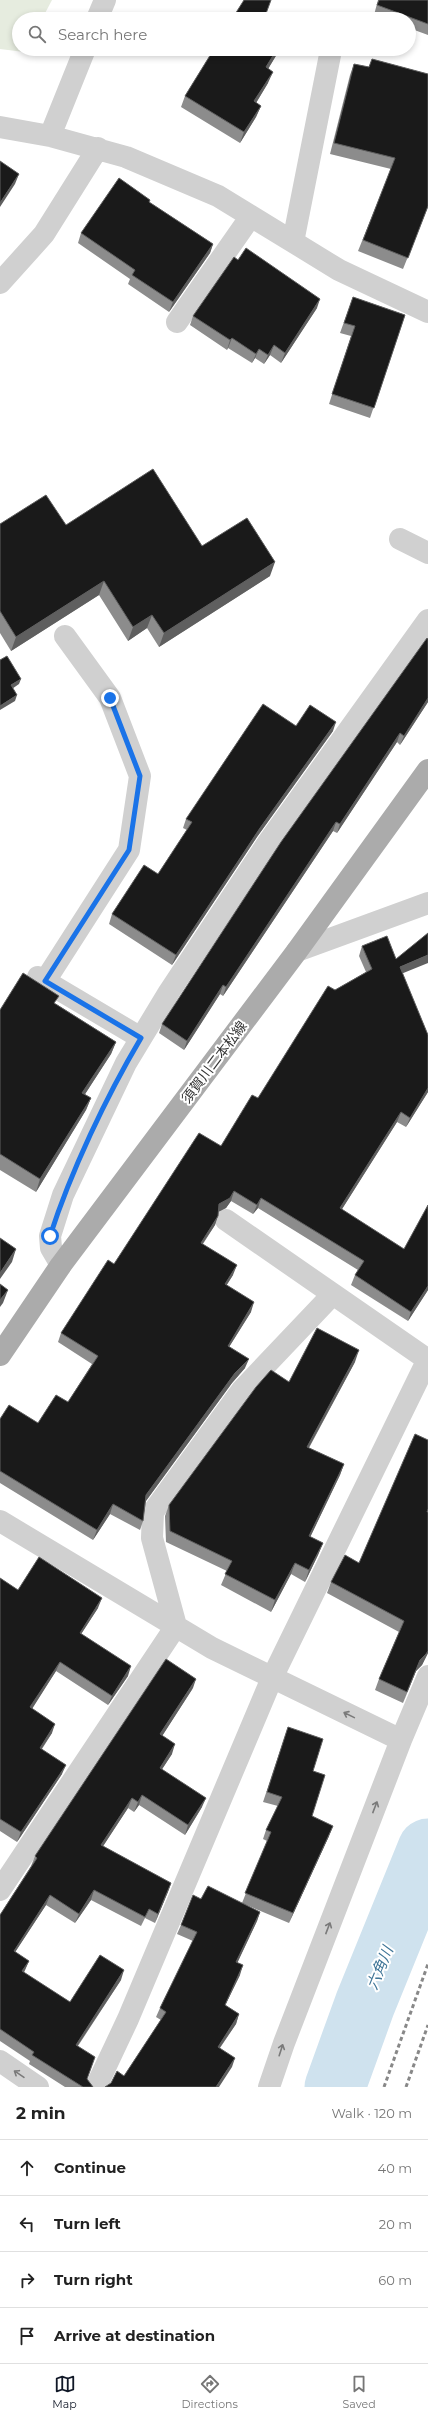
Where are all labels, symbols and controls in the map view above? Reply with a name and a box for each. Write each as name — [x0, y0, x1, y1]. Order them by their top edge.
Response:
search box — [12, 12, 416, 56]
icon: search — [26, 23, 48, 45]
text: Search here — [58, 25, 147, 44]
route end — [101, 689, 119, 707]
street label: 須賀川二本松線 — [177, 1017, 251, 1107]
route start — [41, 1227, 59, 1245]
one-way arrow — [343, 1711, 355, 1718]
one-way arrow — [371, 1802, 379, 1814]
one-way arrow — [324, 1923, 332, 1935]
water label: 六角川 — [362, 1942, 398, 1992]
one-way arrow — [278, 2044, 286, 2056]
one-way arrow — [14, 2070, 25, 2078]
text: 2 min — [16, 2103, 66, 2123]
text: Walk · 120 m — [331, 2105, 412, 2121]
icon: ahead — [16, 2157, 38, 2179]
text: Continue — [54, 2158, 126, 2177]
text: 40 m — [378, 2160, 412, 2176]
icon: left — [16, 2213, 38, 2235]
text: Turn left — [54, 2214, 121, 2233]
text: 20 m — [379, 2216, 412, 2232]
icon: right — [16, 2269, 38, 2291]
text: Turn right — [54, 2270, 133, 2289]
text: 60 m — [378, 2272, 412, 2288]
icon: arrive — [16, 2325, 38, 2347]
text: Arrive at destination — [54, 2326, 215, 2345]
tab: Map — [52, 2373, 77, 2411]
tab: Directions — [182, 2373, 238, 2411]
tab: Saved — [343, 2373, 376, 2411]

